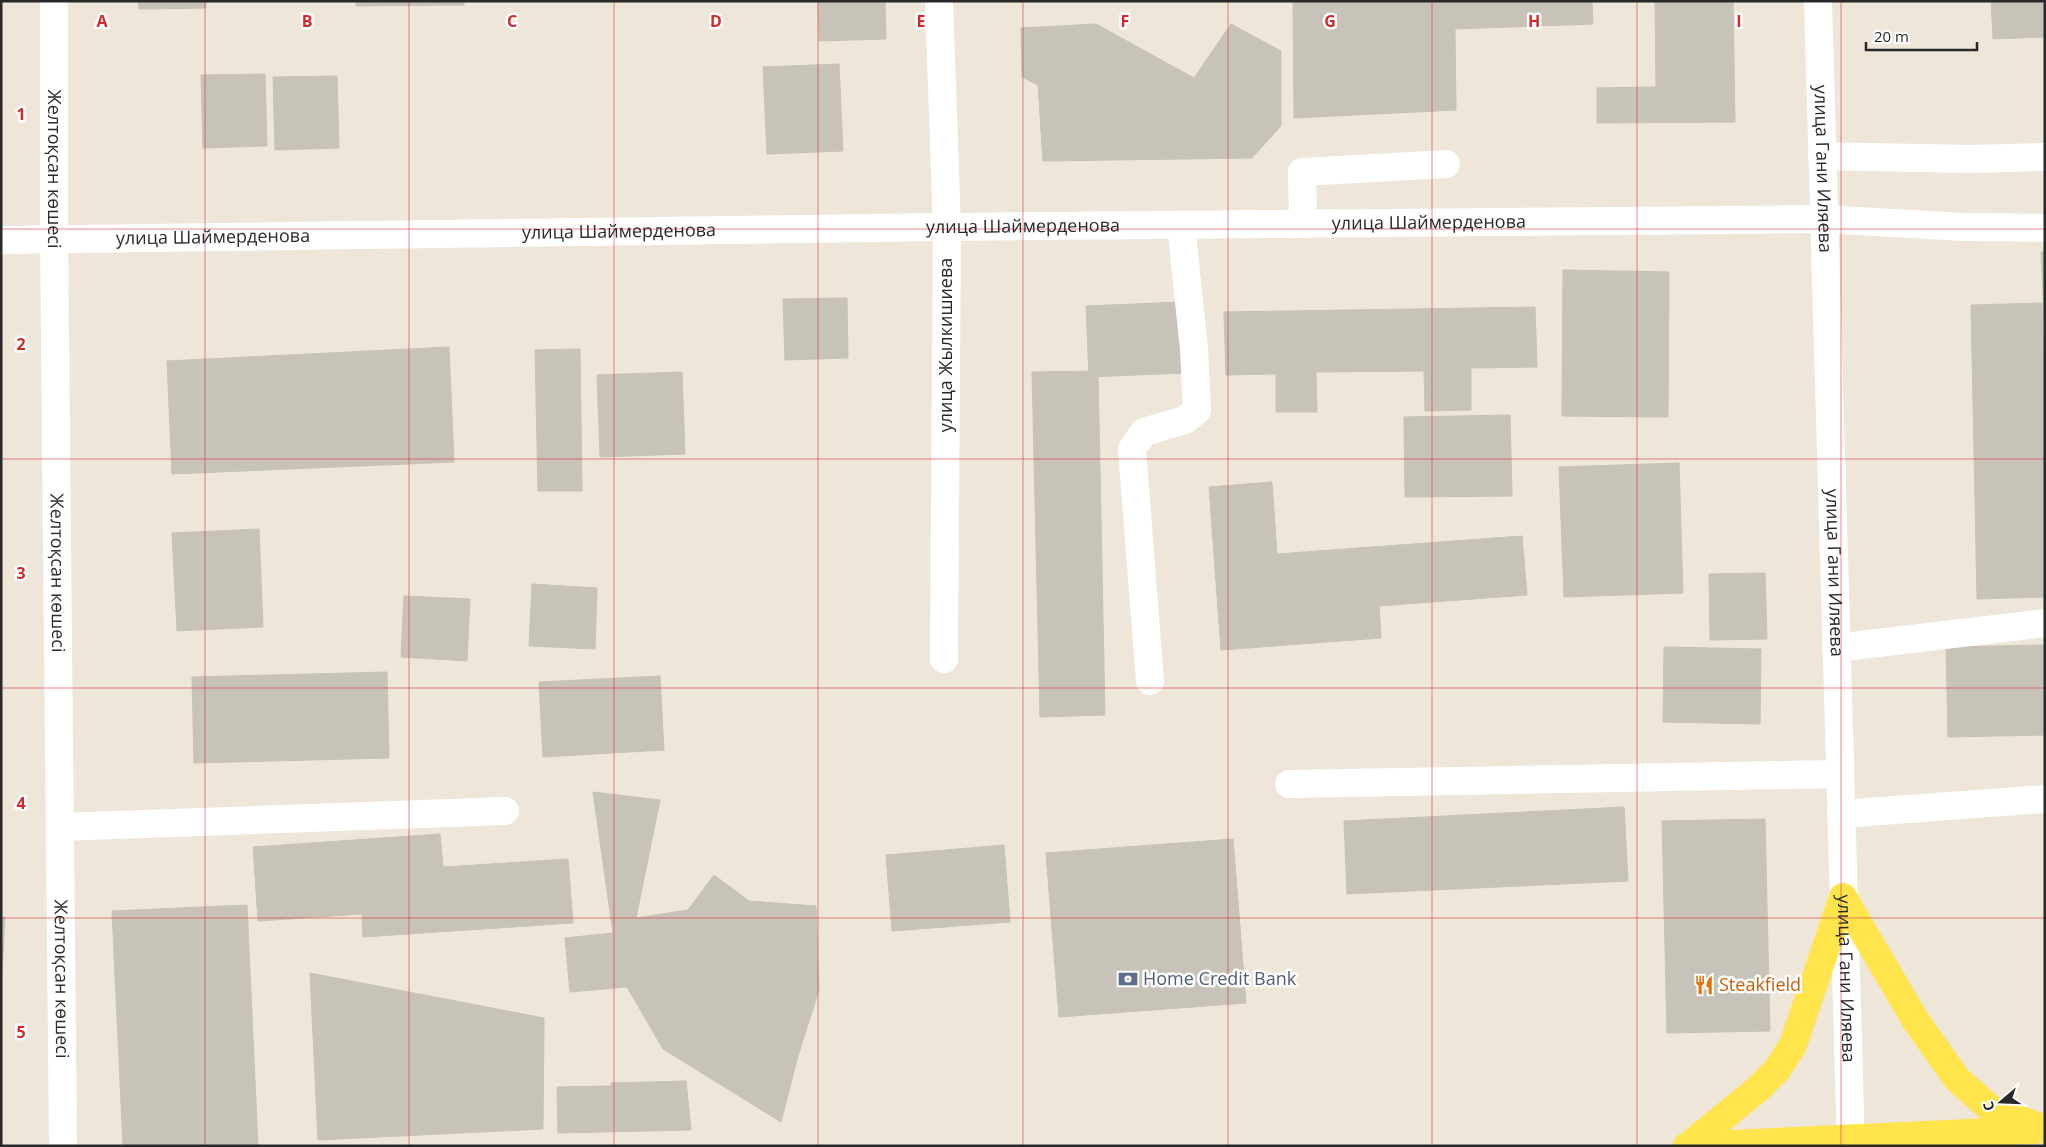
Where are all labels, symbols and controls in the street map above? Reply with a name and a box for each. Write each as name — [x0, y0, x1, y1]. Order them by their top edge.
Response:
text: A — [96, 10, 108, 32]
text: B — [302, 10, 312, 32]
text: C — [507, 10, 517, 32]
text: D — [710, 10, 722, 32]
text: E — [917, 10, 926, 32]
text: F — [1121, 10, 1129, 32]
text: G — [1324, 10, 1336, 32]
text: H — [1528, 10, 1540, 32]
text: I — [1736, 10, 1742, 32]
scale bar — [1866, 20, 1977, 52]
text: 20 m — [1874, 26, 1909, 46]
street label: улица Гани Иляева — [1809, 85, 1838, 253]
street label: Желтоқсан көшесі — [43, 90, 67, 249]
text: 1 — [16, 103, 26, 125]
street label: улица Шаймерденова — [1332, 209, 1526, 234]
street label: улица Шаймерденова — [926, 212, 1120, 238]
street label: улица Шаймерденова — [522, 217, 716, 244]
street label: улица Шаймерденова — [116, 223, 310, 249]
street label: улица Жылкишиева — [933, 258, 957, 432]
text: 2 — [16, 333, 26, 355]
street label: улица Гани Иляева — [1821, 488, 1850, 657]
street label: Желтоқсан көшесі — [46, 493, 71, 653]
text: 3 — [16, 562, 26, 584]
text: 4 — [16, 792, 26, 814]
street label: улица Гани Иляева — [1833, 894, 1862, 1063]
street label: Желтоқсан көшесі — [50, 899, 75, 1058]
place label: Home Credit Bank — [1143, 966, 1297, 990]
bank icon: Home Credit Bank — [1117, 968, 1139, 990]
place label: Steakfield — [1719, 972, 1801, 996]
restaurant icon: Steakfield — [1693, 974, 1715, 996]
text: 5 — [16, 1021, 26, 1043]
north arrow — [1976, 1077, 2026, 1127]
text: С — [1978, 1099, 1999, 1114]

